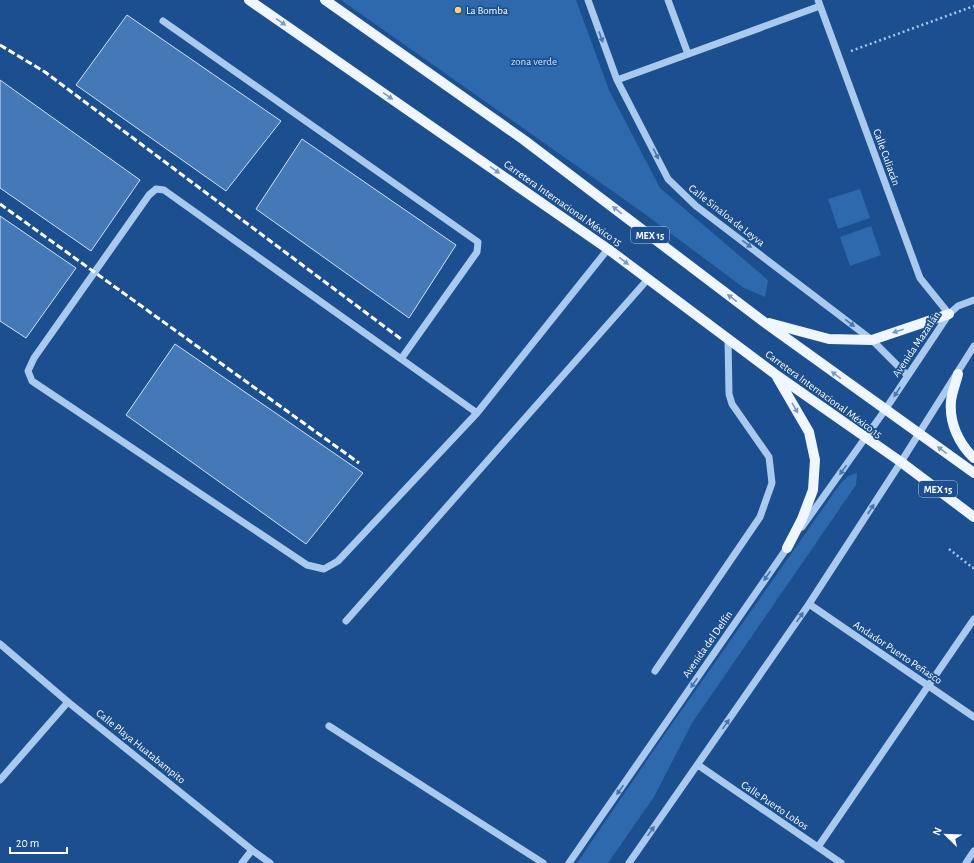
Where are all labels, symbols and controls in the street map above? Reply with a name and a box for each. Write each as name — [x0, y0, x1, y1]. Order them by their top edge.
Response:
marker: La Bomba — [453, 5, 463, 15]
place label: La Bomba — [466, 5, 508, 16]
one-way arrow — [276, 18, 286, 26]
one-way arrow — [599, 31, 605, 43]
park label: zona verde — [511, 56, 557, 67]
one-way arrow — [383, 92, 393, 100]
street label: Calle Culiacán — [871, 127, 902, 187]
one-way arrow — [652, 149, 659, 160]
street label: Carretera Internacional México 15 — [502, 158, 624, 249]
one-way arrow — [490, 166, 500, 174]
street label: Calle Sinaloa de Leyva — [687, 182, 767, 248]
one-way arrow — [612, 206, 623, 215]
road number: MEX 15 — [631, 227, 669, 243]
one-way arrow — [741, 240, 752, 248]
one-way arrow — [619, 257, 630, 265]
one-way arrow — [726, 293, 737, 302]
street label: Avenida Mazatlán — [890, 309, 942, 379]
one-way arrow — [845, 319, 856, 327]
one-way arrow — [892, 328, 904, 334]
street label: Carretera Internacional México 15 — [763, 348, 884, 441]
one-way arrow — [831, 371, 842, 379]
one-way arrow — [893, 386, 900, 398]
one-way arrow — [791, 402, 798, 414]
one-way arrow — [937, 446, 948, 454]
one-way arrow — [839, 465, 847, 475]
road number: MEX 15 — [919, 481, 957, 497]
one-way arrow — [867, 504, 875, 514]
one-way arrow — [763, 571, 771, 581]
street label: Avenida del Delfín — [680, 609, 734, 680]
one-way arrow — [796, 612, 804, 623]
street label: Andador Puerto Peñasco — [851, 619, 944, 686]
one-way arrow — [690, 677, 697, 689]
street label: Calle Playa Huatabampito — [94, 707, 187, 786]
one-way arrow — [722, 719, 730, 730]
street label: Calle Puerto Lobos — [739, 779, 810, 832]
one-way arrow — [616, 785, 624, 795]
north arrow — [926, 815, 966, 855]
one-way arrow — [647, 826, 655, 836]
text: N — [931, 826, 944, 837]
scale bar — [10, 829, 67, 855]
text: 20 m — [16, 837, 39, 849]

